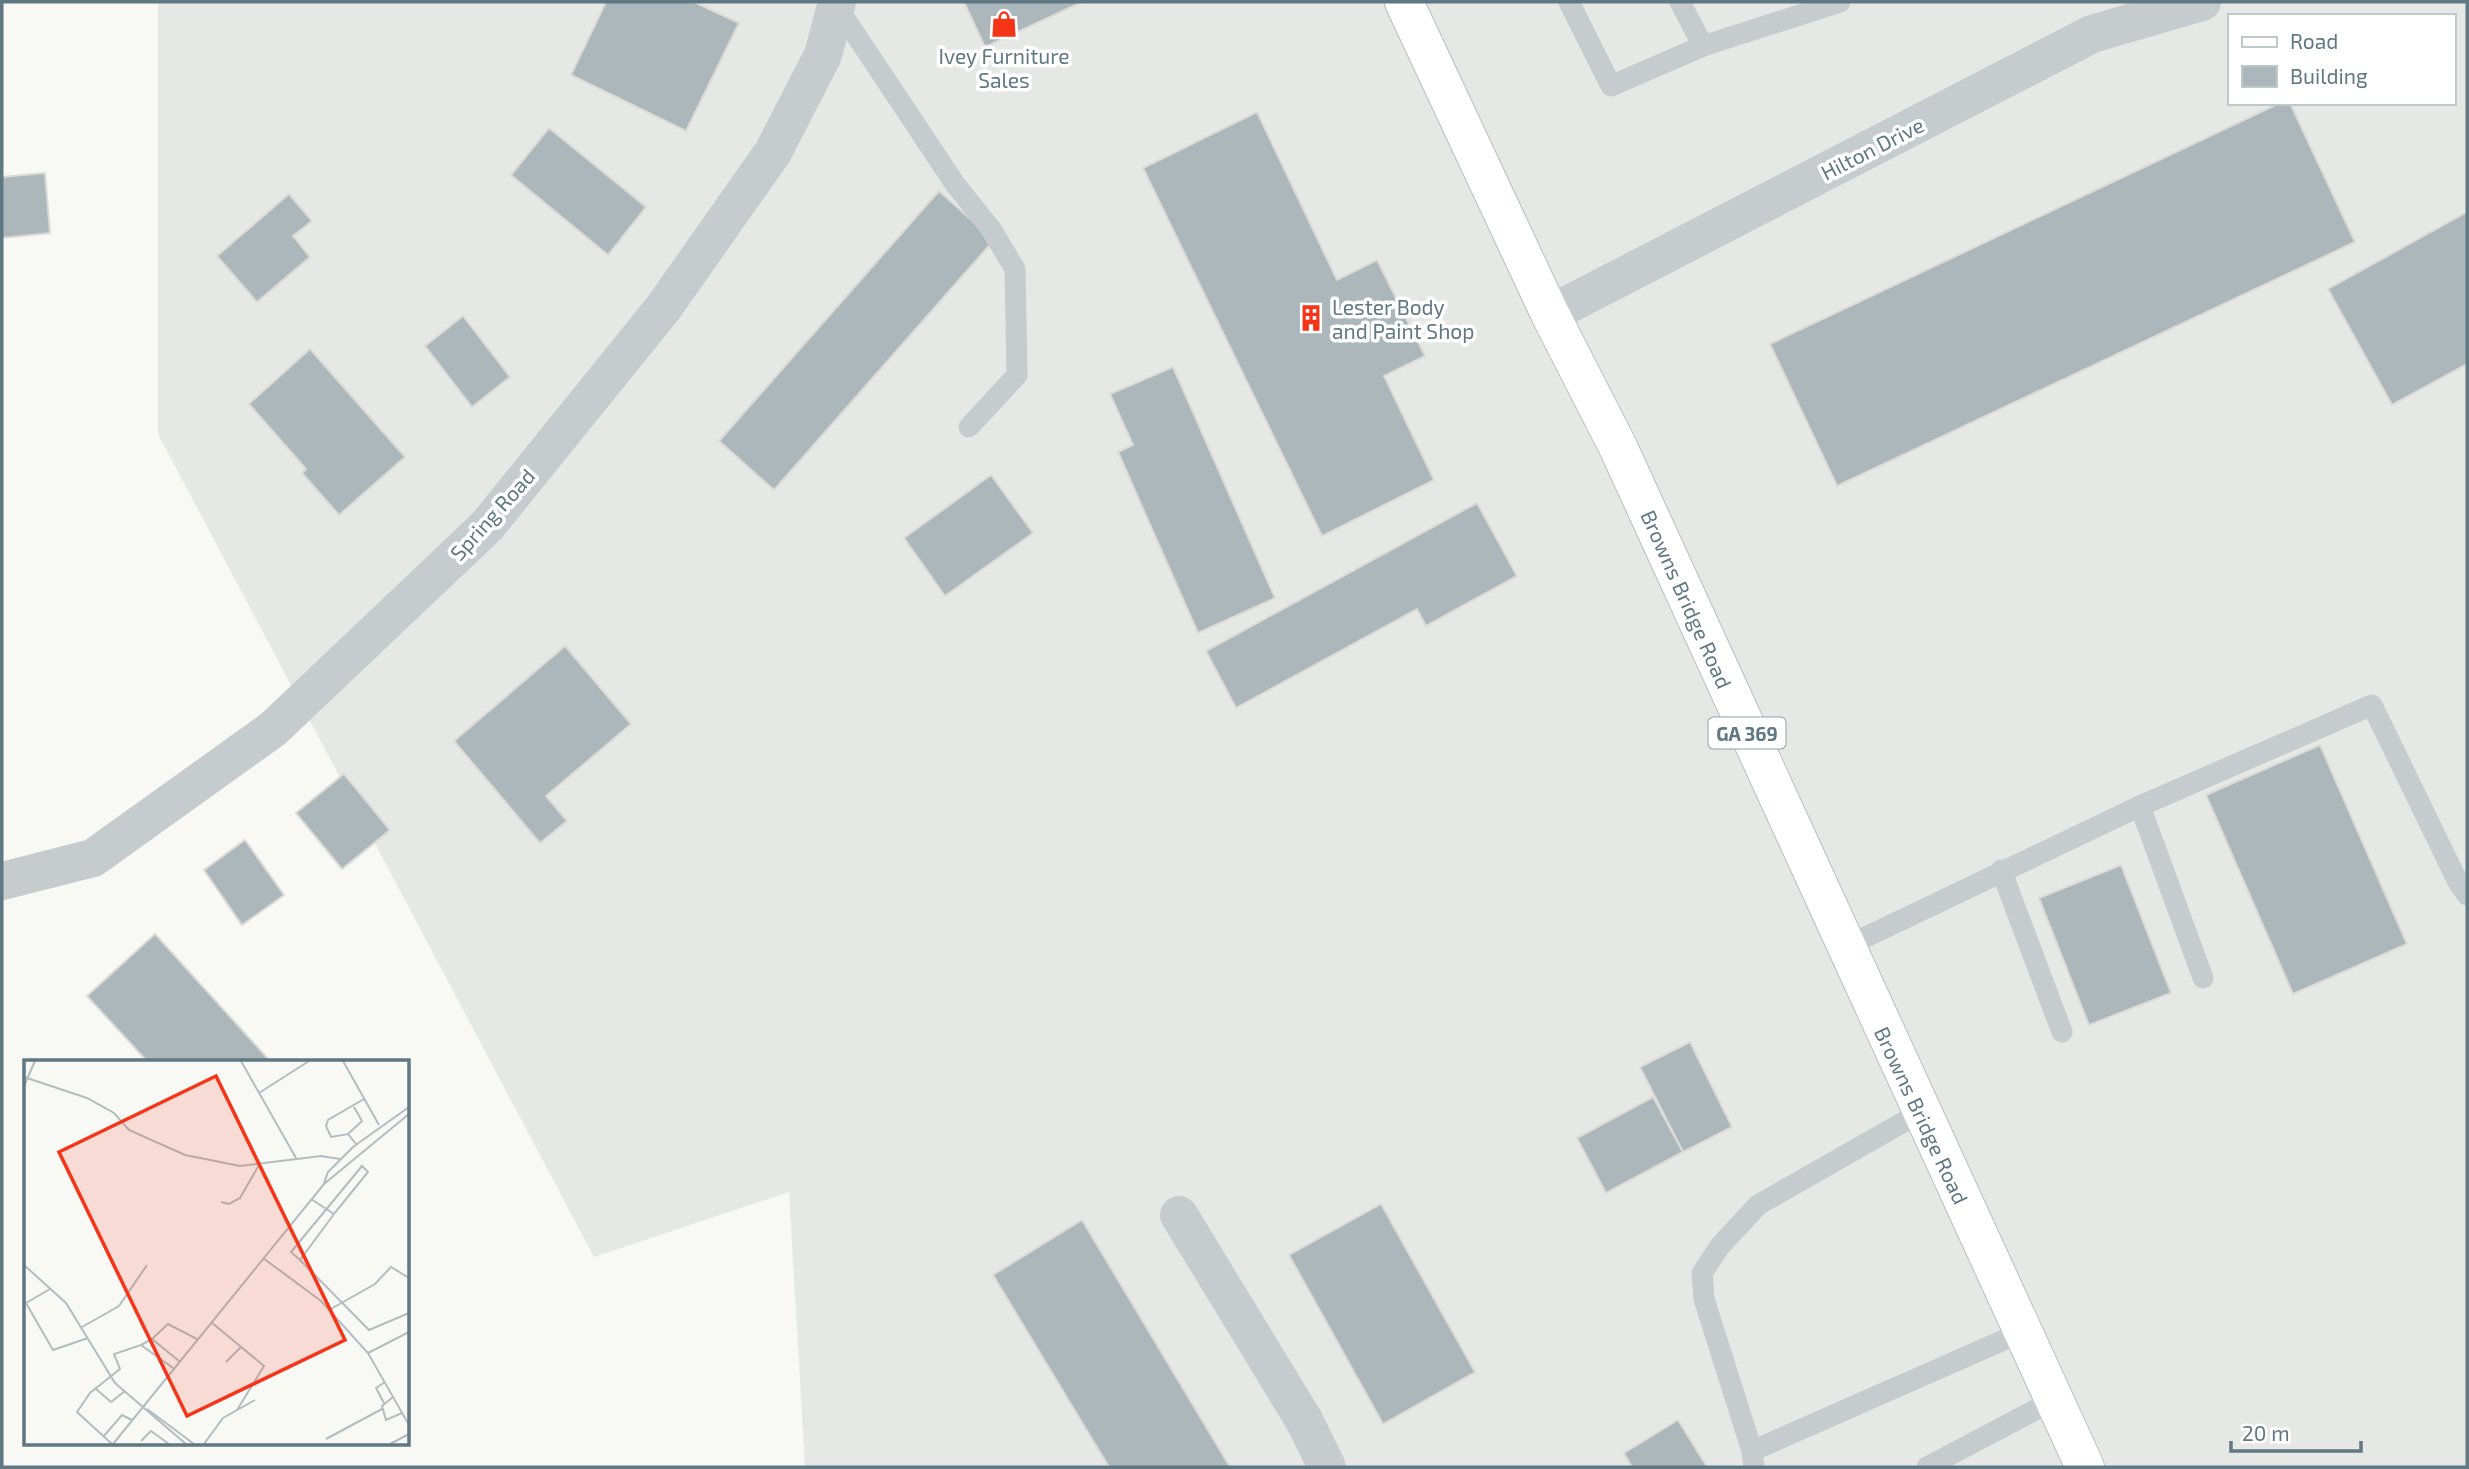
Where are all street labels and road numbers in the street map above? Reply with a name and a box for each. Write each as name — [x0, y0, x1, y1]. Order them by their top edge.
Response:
street label: Hilton Drive — [1816, 111, 1928, 185]
street label: Spring Road — [444, 463, 540, 565]
street label: Browns Bridge Road — [1636, 506, 1738, 692]
road number: GA 369 — [1708, 718, 1786, 748]
street label: Browns Bridge Road — [1870, 1022, 1974, 1208]

